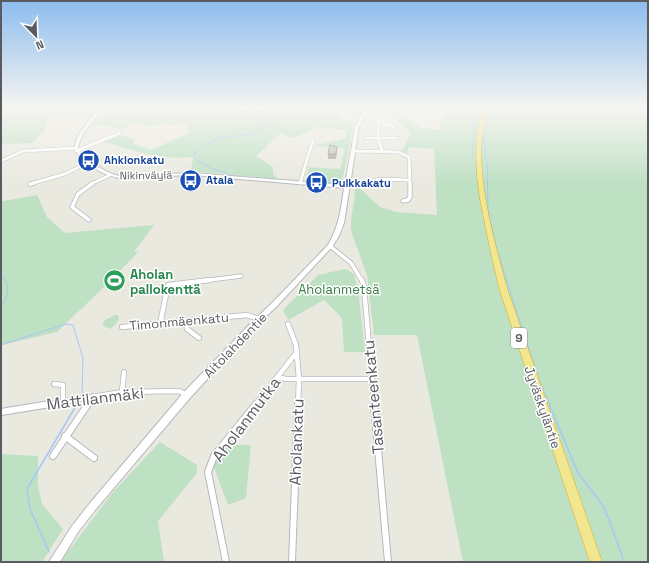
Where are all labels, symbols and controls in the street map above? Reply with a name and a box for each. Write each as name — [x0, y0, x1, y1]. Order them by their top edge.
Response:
north arrow — [16, 16, 56, 56]
text: N — [34, 37, 46, 53]
bus stop icon: Ahkionkatu — [76, 147, 102, 173]
place label: Ahkionkatu — [104, 153, 164, 167]
bus stop icon: Atala — [178, 167, 204, 193]
street label: Nikinväylä — [119, 168, 173, 182]
bus stop icon: Pulkkakatu — [304, 170, 330, 196]
place label: Atala — [206, 173, 234, 187]
place label: Pulkkakatu — [332, 176, 391, 190]
place label: Aholan pallokenttä — [130, 266, 201, 298]
sports icon: Aholan pallokenttä — [102, 268, 128, 294]
park label: Aholanmetsä — [298, 281, 380, 298]
street label: Timonmäenkatu — [129, 309, 230, 334]
street label: Aitolahdentie — [200, 309, 271, 382]
road number: 9 — [511, 328, 527, 348]
street label: Tasanteenkatu — [358, 339, 389, 455]
street label: Jyväskyläntie — [520, 363, 565, 451]
street label: Aholanmutka — [208, 373, 285, 466]
street label: Mattilanmäki — [45, 382, 145, 415]
street label: Aholankatu — [284, 398, 309, 486]

